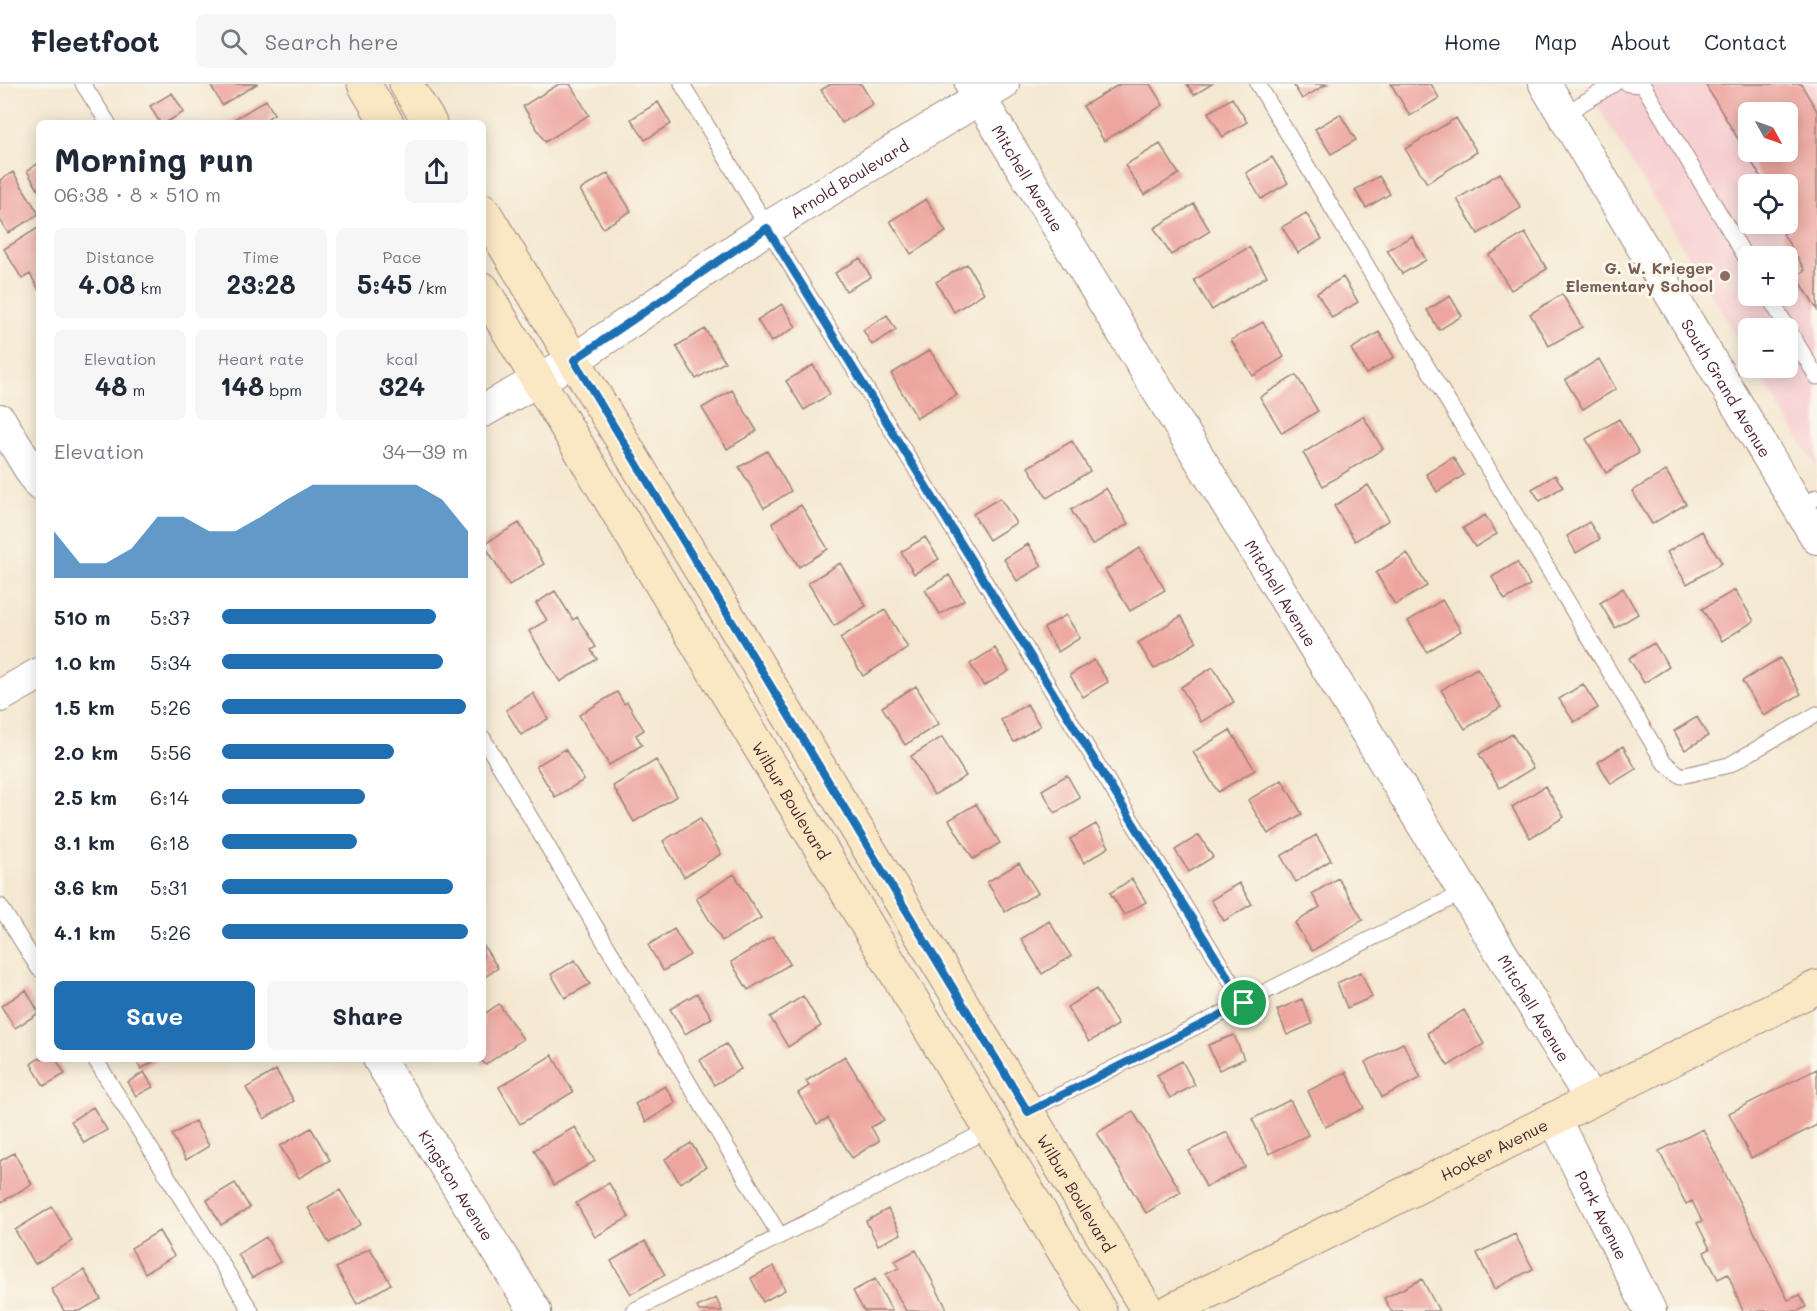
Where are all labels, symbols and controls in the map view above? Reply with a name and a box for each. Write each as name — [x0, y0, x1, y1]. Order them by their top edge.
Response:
search box — [196, 14, 616, 68]
text: Fleetfoot — [30, 23, 160, 59]
icon: search — [217, 25, 250, 58]
text: Search here — [265, 27, 399, 56]
text: Home — [1444, 28, 1501, 55]
text: Map — [1534, 28, 1577, 55]
text: About — [1610, 28, 1671, 55]
text: Contact — [1704, 28, 1787, 55]
north arrow — [1738, 102, 1798, 162]
map controls — [1738, 102, 1798, 378]
street label: Mitchell Avenue — [988, 120, 1069, 235]
street label: Arnold Boulevard — [785, 134, 912, 222]
text: Morning run — [54, 137, 254, 180]
button: share — [405, 140, 468, 203]
button: locate — [1738, 174, 1798, 234]
text: 06:38 · 8 × 510 m — [54, 181, 221, 207]
text: Distance — [86, 246, 154, 267]
text: Time — [243, 246, 279, 267]
text: Pace — [382, 246, 422, 267]
button: + — [1738, 246, 1798, 306]
place label: G. W. Krieger Elementary School — [1565, 257, 1713, 296]
text: 4.08 — [78, 267, 135, 301]
text: 23:28 — [226, 267, 296, 301]
text: 5:45 — [357, 267, 412, 301]
marker: G. W. Krieger Elementary School — [1718, 269, 1732, 283]
text: km — [135, 277, 162, 298]
text: /km — [412, 277, 447, 298]
street label: South Grand Avenue — [1677, 315, 1777, 461]
button: − — [1738, 318, 1798, 378]
text: Elevation — [84, 348, 156, 369]
text: Heart rate — [218, 348, 304, 369]
text: kcal — [386, 348, 418, 369]
text: 48 — [95, 369, 127, 403]
text: 148 — [220, 369, 264, 403]
text: 324 — [379, 369, 425, 403]
text: m — [127, 379, 145, 400]
text: bpm — [264, 379, 302, 400]
text: Elevation — [54, 438, 144, 464]
text: 34–39 m — [382, 438, 468, 464]
street label: Mitchell Avenue — [1241, 535, 1322, 650]
text: 510 m — [54, 604, 110, 630]
text: 5:37 — [150, 604, 191, 630]
text: 1.0 km — [54, 649, 116, 675]
text: 5:34 — [150, 649, 191, 675]
text: 1.5 km — [54, 694, 115, 720]
text: 5:26 — [150, 694, 191, 720]
street label: Wilbur Boulevard — [748, 737, 835, 863]
text: 2.0 km — [54, 739, 118, 765]
text: 5:56 — [150, 739, 192, 765]
text: 2.5 km — [54, 784, 117, 810]
text: 6:14 — [150, 784, 189, 810]
text: 3.1 km — [54, 829, 115, 855]
text: 6:18 — [150, 829, 189, 855]
text: 3.6 km — [54, 874, 118, 900]
text: 5:31 — [150, 874, 189, 900]
text: 4.1 km — [54, 919, 116, 945]
text: 5:26 — [150, 919, 191, 945]
street label: Mitchell Avenue — [1494, 950, 1575, 1065]
pin — [1218, 977, 1269, 1028]
button: Save — [54, 981, 255, 1050]
button: Share — [267, 981, 468, 1050]
icon: arrive — [1227, 986, 1260, 1019]
street label: Hooker Avenue — [1436, 1113, 1551, 1185]
street label: Kingston Avenue — [415, 1126, 499, 1244]
street label: Wilbur Boulevard — [1033, 1130, 1120, 1255]
street label: Park Avenue — [1571, 1167, 1633, 1263]

